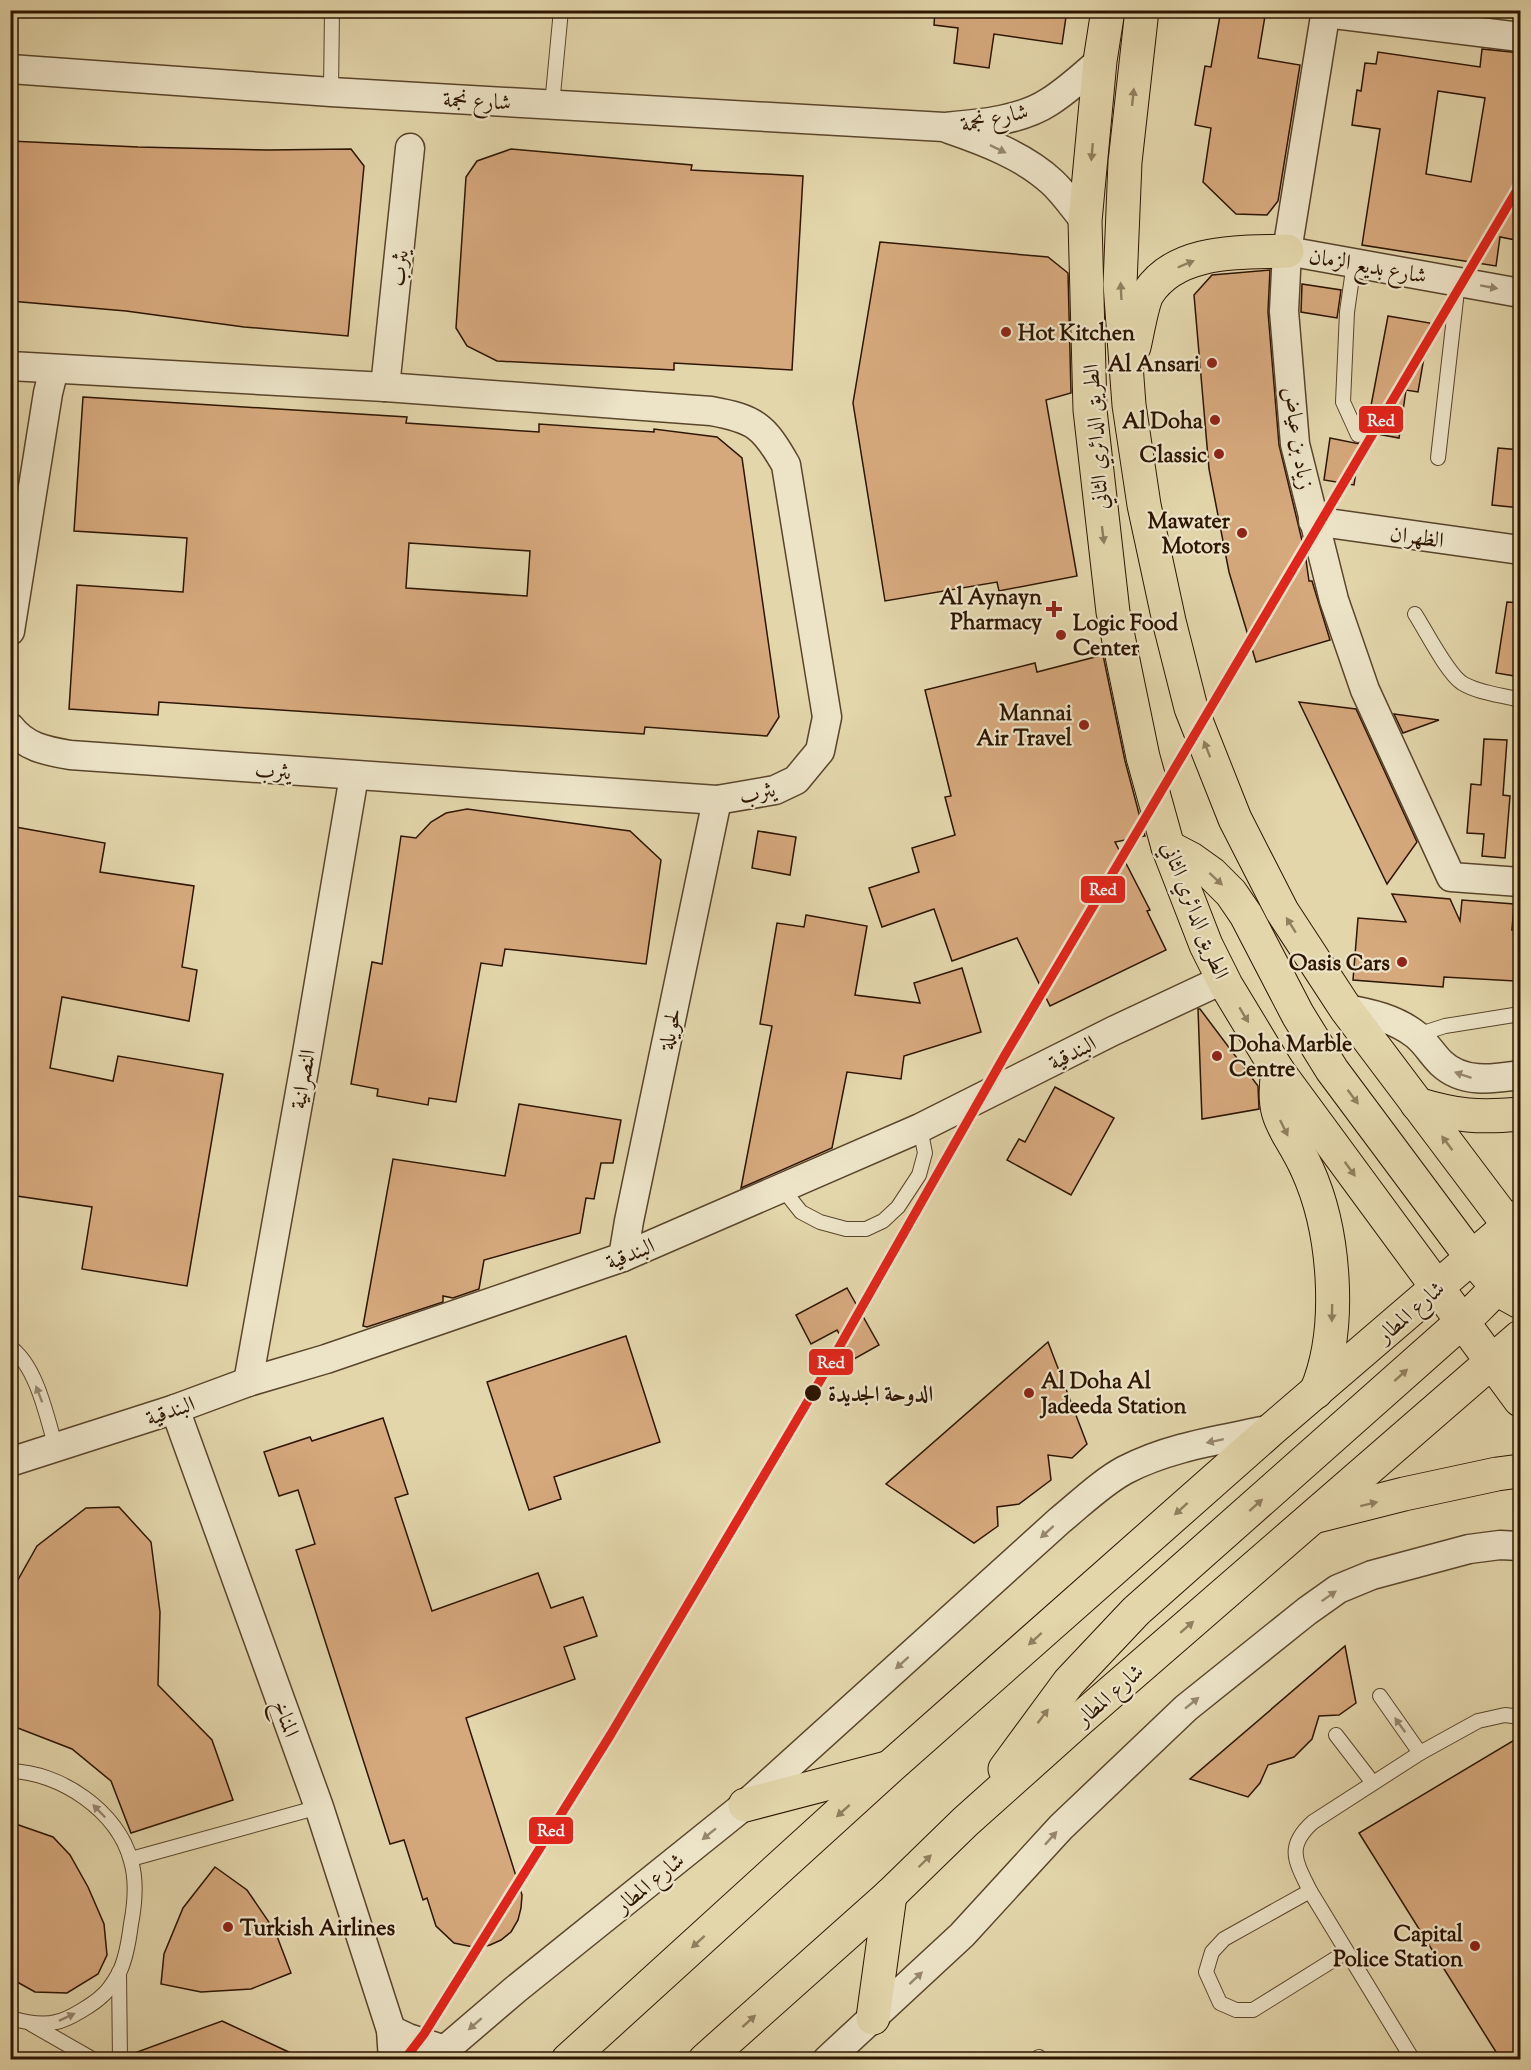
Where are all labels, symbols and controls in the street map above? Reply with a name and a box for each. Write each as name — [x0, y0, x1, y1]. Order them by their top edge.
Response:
street label: شارع نجمة — [442, 85, 512, 121]
one-way arrow — [1128, 87, 1137, 106]
street label: شارع نجمة — [958, 97, 1031, 143]
one-way arrow — [1087, 143, 1097, 162]
one-way arrow — [990, 144, 1007, 154]
street label: شارع بديع الزمان — [1306, 242, 1429, 295]
street label: يثرب — [383, 247, 419, 288]
one-way arrow — [1178, 259, 1196, 269]
one-way arrow — [1116, 281, 1125, 300]
one-way arrow — [1480, 283, 1499, 292]
place label: Hot Kitchen — [1018, 319, 1135, 351]
marker: Hot Kitchen — [999, 325, 1013, 339]
place label: Al Ansari — [1107, 350, 1201, 382]
marker: Al Ansari — [1205, 356, 1219, 370]
street label: الطريق الدائري الثاني — [1077, 363, 1119, 511]
street label: زياد بن عياض — [1272, 385, 1320, 492]
line badge: Red — [1358, 405, 1404, 434]
place label: Al Doha — [1122, 407, 1204, 439]
text: Red — [1367, 411, 1396, 434]
marker: Al Doha — [1208, 413, 1222, 427]
place label: Classic — [1140, 441, 1207, 473]
marker: Classic — [1212, 447, 1226, 461]
place label: Mawater Motors — [1148, 507, 1231, 564]
street label: الظهران — [1388, 519, 1446, 559]
one-way arrow — [1098, 526, 1108, 545]
marker: Mawater Motors — [1235, 526, 1249, 540]
place label: Al Aynayn Pharmacy — [939, 583, 1042, 640]
marker: Al Aynayn Pharmacy — [1047, 602, 1061, 616]
place label: Logic Food Center — [1073, 609, 1179, 666]
marker: Logic Food Center — [1054, 628, 1068, 642]
place label: Mannai Air Travel — [976, 699, 1073, 756]
marker: Mannai Air Travel — [1077, 718, 1091, 732]
one-way arrow — [1202, 740, 1211, 758]
street label: يثرب — [253, 756, 294, 790]
street label: يثرب — [736, 775, 781, 815]
street label: الطريق الدائري الثاني — [1151, 837, 1235, 985]
one-way arrow — [1209, 872, 1224, 886]
line badge: Red — [1080, 875, 1126, 904]
text: Red — [1089, 880, 1118, 903]
one-way arrow — [1286, 917, 1297, 933]
place label: Oasis Cars — [1289, 949, 1390, 981]
marker: Oasis Cars — [1395, 955, 1409, 969]
street label: لحويلة — [652, 1006, 692, 1054]
one-way arrow — [1239, 1007, 1249, 1024]
street label: البندقية — [1044, 1029, 1103, 1080]
place label: Doha Marble Centre — [1229, 1030, 1352, 1087]
street label: النصرانية — [284, 1047, 326, 1112]
marker: Doha Marble Centre — [1210, 1049, 1224, 1063]
one-way arrow — [1454, 1070, 1472, 1080]
one-way arrow — [1346, 1089, 1358, 1104]
one-way arrow — [1279, 1119, 1289, 1136]
one-way arrow — [1441, 1136, 1453, 1151]
one-way arrow — [1344, 1161, 1356, 1177]
street label: البندقية — [602, 1232, 660, 1280]
street label: شارع المطار — [1369, 1274, 1453, 1353]
one-way arrow — [1327, 1304, 1337, 1323]
line badge: Red — [808, 1348, 854, 1376]
text: Red — [817, 1353, 846, 1376]
place label: Al Doha Al Jadeeda Station — [1039, 1367, 1186, 1424]
one-way arrow — [1394, 1368, 1409, 1382]
place label: الدوحة الجديدة — [828, 1380, 933, 1412]
marker: الدوحة الجديدة — [803, 1383, 823, 1403]
one-way arrow — [34, 1385, 43, 1403]
marker: Al Doha Al Jadeeda Station — [1022, 1386, 1036, 1400]
street label: البندقية — [142, 1390, 200, 1436]
one-way arrow — [1205, 1437, 1224, 1446]
one-way arrow — [1360, 1498, 1378, 1508]
one-way arrow — [1248, 1499, 1263, 1512]
one-way arrow — [1173, 1503, 1189, 1516]
one-way arrow — [1039, 1525, 1054, 1539]
one-way arrow — [1320, 1590, 1336, 1602]
one-way arrow — [1179, 1621, 1194, 1634]
one-way arrow — [1028, 1632, 1043, 1645]
one-way arrow — [895, 1656, 910, 1669]
street label: شارع المطار — [1068, 1657, 1152, 1736]
street label: المناخ — [262, 1696, 306, 1742]
one-way arrow — [1184, 1697, 1199, 1710]
one-way arrow — [1037, 1708, 1049, 1723]
one-way arrow — [1394, 1718, 1406, 1733]
one-way arrow — [836, 1804, 851, 1817]
one-way arrow — [92, 1805, 106, 1819]
line badge: Red — [528, 1816, 574, 1845]
text: Red — [537, 1821, 566, 1844]
one-way arrow — [702, 1827, 717, 1840]
one-way arrow — [1044, 1831, 1057, 1846]
street label: شارع المطار — [608, 1846, 693, 1924]
one-way arrow — [917, 1855, 931, 1869]
place label: Turkish Airlines — [240, 1914, 395, 1946]
marker: Turkish Airlines — [221, 1920, 235, 1934]
place label: Capital Police Station — [1333, 1920, 1464, 1977]
one-way arrow — [691, 1935, 706, 1949]
marker: Capital Police Station — [1468, 1939, 1482, 1953]
one-way arrow — [909, 1972, 923, 1986]
one-way arrow — [59, 2013, 76, 2022]
one-way arrow — [741, 2015, 756, 2028]
one-way arrow — [467, 2018, 483, 2031]

